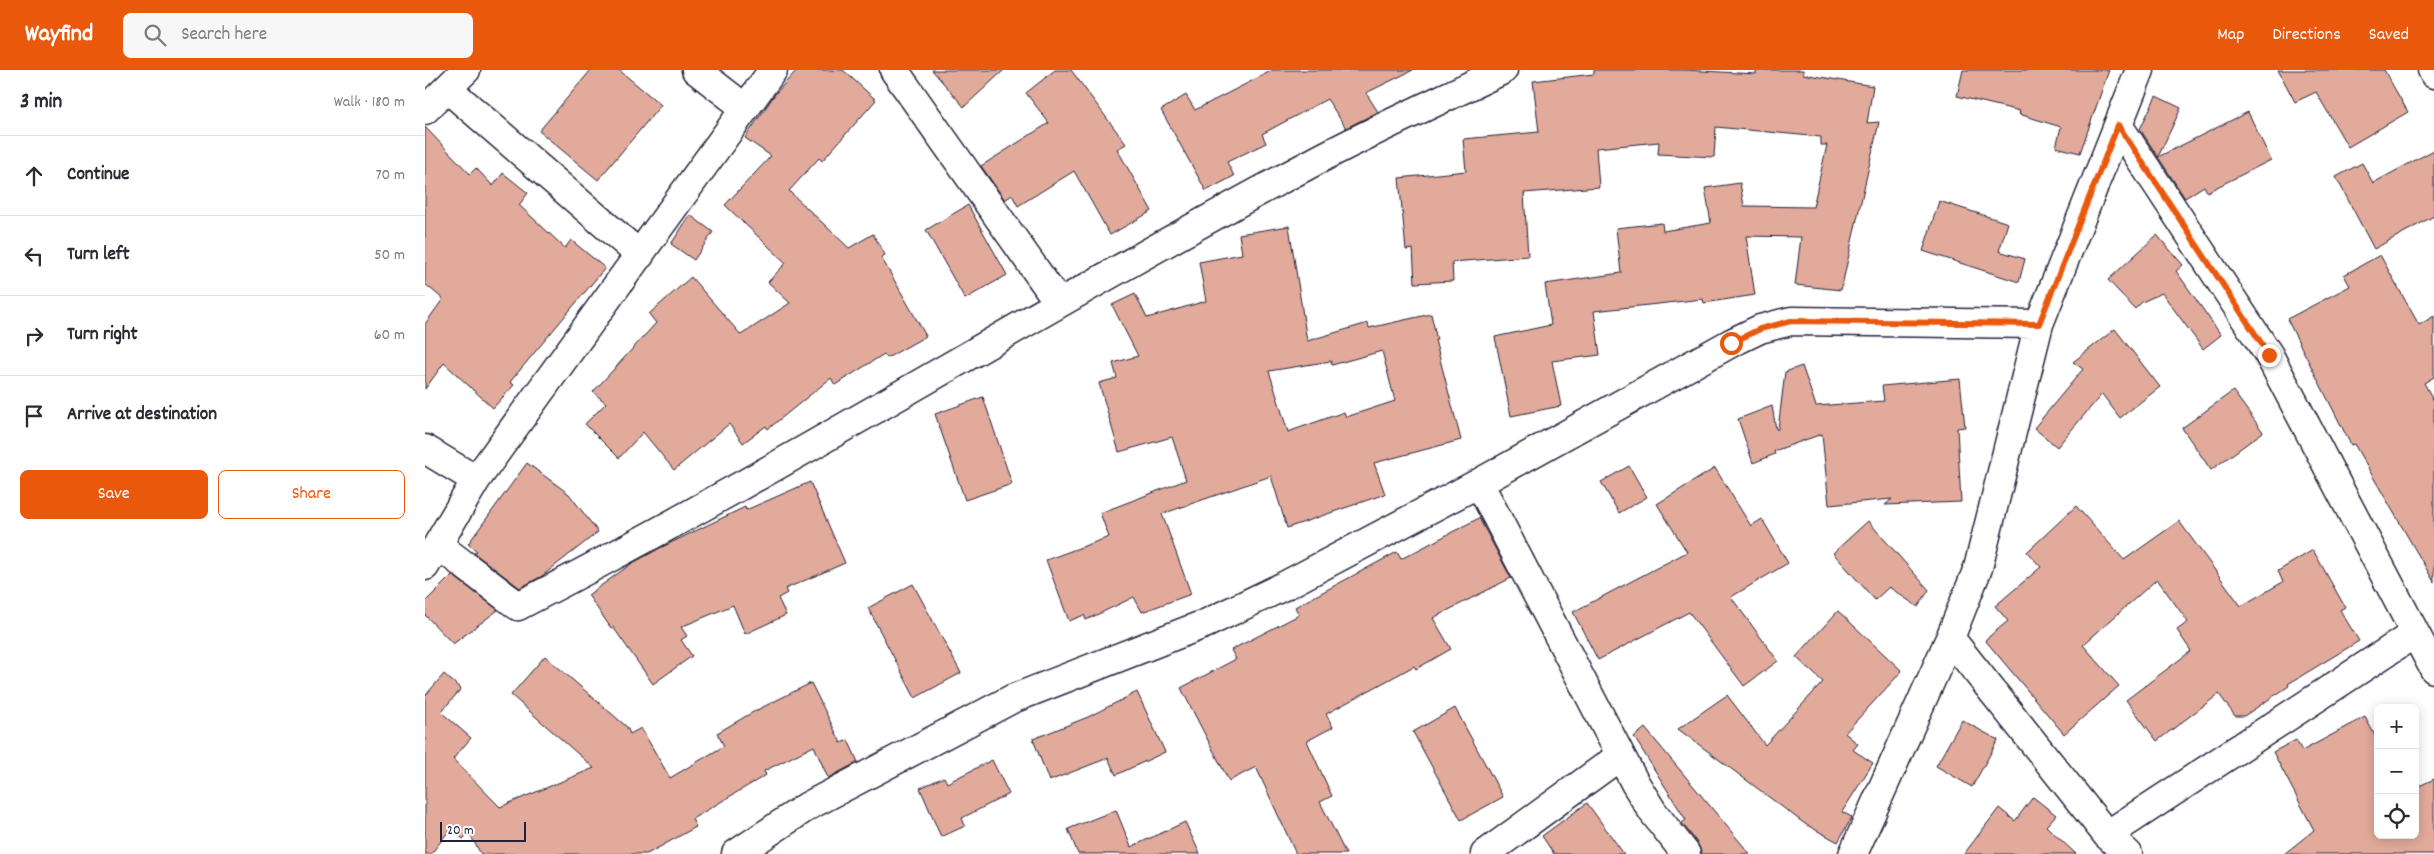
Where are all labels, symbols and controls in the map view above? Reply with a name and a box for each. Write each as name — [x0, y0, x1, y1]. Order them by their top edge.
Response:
search box — [123, 13, 473, 58]
text: Wayfind — [25, 18, 93, 52]
icon: search — [141, 21, 169, 49]
text: Search here — [181, 22, 267, 49]
text: Map — [2217, 23, 2244, 48]
text: Directions — [2272, 23, 2341, 48]
text: Saved — [2369, 23, 2409, 48]
text: 3 min — [20, 88, 62, 118]
text: Walk · 180 m — [334, 91, 405, 114]
icon: ahead — [20, 162, 48, 190]
text: Continue — [67, 162, 129, 189]
text: 70 m — [375, 164, 405, 187]
icon: left — [20, 242, 48, 270]
text: Turn left — [67, 242, 130, 269]
text: 50 m — [374, 244, 405, 267]
icon: right — [20, 322, 48, 350]
text: Turn right — [67, 322, 138, 349]
text: 60 m — [374, 324, 405, 347]
route start — [1720, 332, 1743, 355]
route end — [2258, 344, 2281, 367]
icon: arrive — [20, 402, 48, 430]
text: Arrive at destination — [67, 402, 217, 429]
button: Save — [20, 470, 208, 519]
button: Share — [218, 470, 405, 519]
map controls — [2374, 704, 2419, 839]
button: + — [2374, 704, 2419, 749]
button: − — [2374, 749, 2419, 794]
button: locate — [2374, 794, 2419, 839]
scale bar — [440, 819, 526, 842]
text: 20 m — [447, 821, 474, 841]

